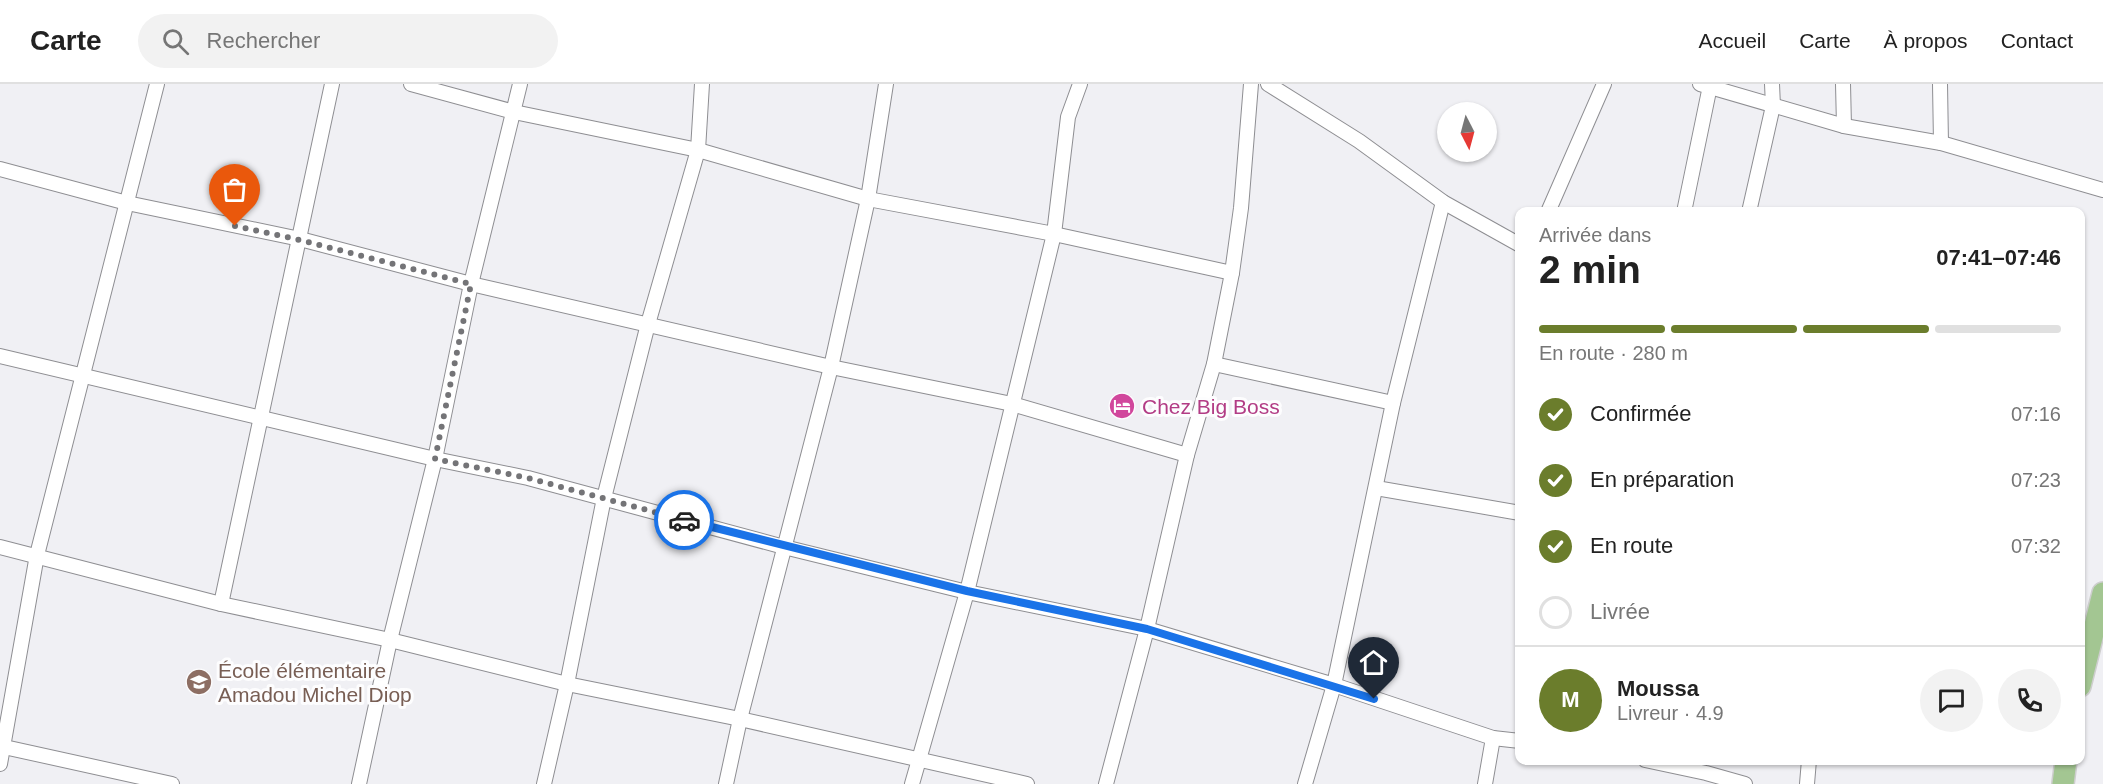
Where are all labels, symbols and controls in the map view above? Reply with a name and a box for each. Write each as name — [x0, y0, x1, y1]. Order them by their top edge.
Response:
search box — [138, 14, 558, 68]
text: Carte — [30, 25, 102, 56]
icon: search — [159, 25, 192, 58]
text: Rechercher — [207, 28, 320, 53]
text: Accueil — [1699, 29, 1766, 52]
text: Carte — [1799, 29, 1851, 52]
text: À propos — [1884, 29, 1968, 52]
text: Contact — [2001, 29, 2073, 52]
north arrow — [1437, 102, 1497, 162]
map controls — [1437, 102, 1497, 162]
pin — [209, 164, 260, 226]
icon: bag — [218, 173, 251, 206]
text: Arrivée dans — [1539, 224, 1651, 246]
text: 07:41–07:46 — [1936, 245, 2061, 270]
text: 2 min — [1539, 248, 1641, 291]
text: En route · 280 m — [1539, 342, 1688, 364]
hotel icon: Chez Big Boss — [1107, 391, 1137, 421]
place label: Chez Big Boss — [1142, 395, 1280, 418]
icon: check — [1539, 398, 1572, 431]
text: Confirmée — [1590, 401, 1691, 426]
text: 07:16 — [2011, 403, 2061, 425]
icon: check — [1539, 464, 1572, 497]
text: En préparation — [1590, 467, 1734, 492]
text: 07:23 — [2011, 469, 2061, 491]
courier — [654, 490, 714, 550]
icon: car — [668, 504, 701, 537]
icon: check — [1539, 530, 1572, 563]
text: En route — [1590, 533, 1673, 558]
text: 07:32 — [2011, 535, 2061, 557]
text: Livrée — [1590, 599, 1650, 624]
pin — [1348, 637, 1399, 699]
icon: home — [1357, 646, 1390, 679]
place label: École élémentaire Amadou Michel Diop — [218, 659, 412, 706]
school or university icon: École élémentaire Amadou Michel Diop — [184, 667, 214, 697]
button: chat — [1920, 669, 1983, 732]
button: phone — [1998, 669, 2061, 732]
text: Moussa — [1617, 676, 1699, 701]
text: M — [1561, 687, 1580, 712]
text: Livreur · 4.9 — [1617, 702, 1724, 724]

